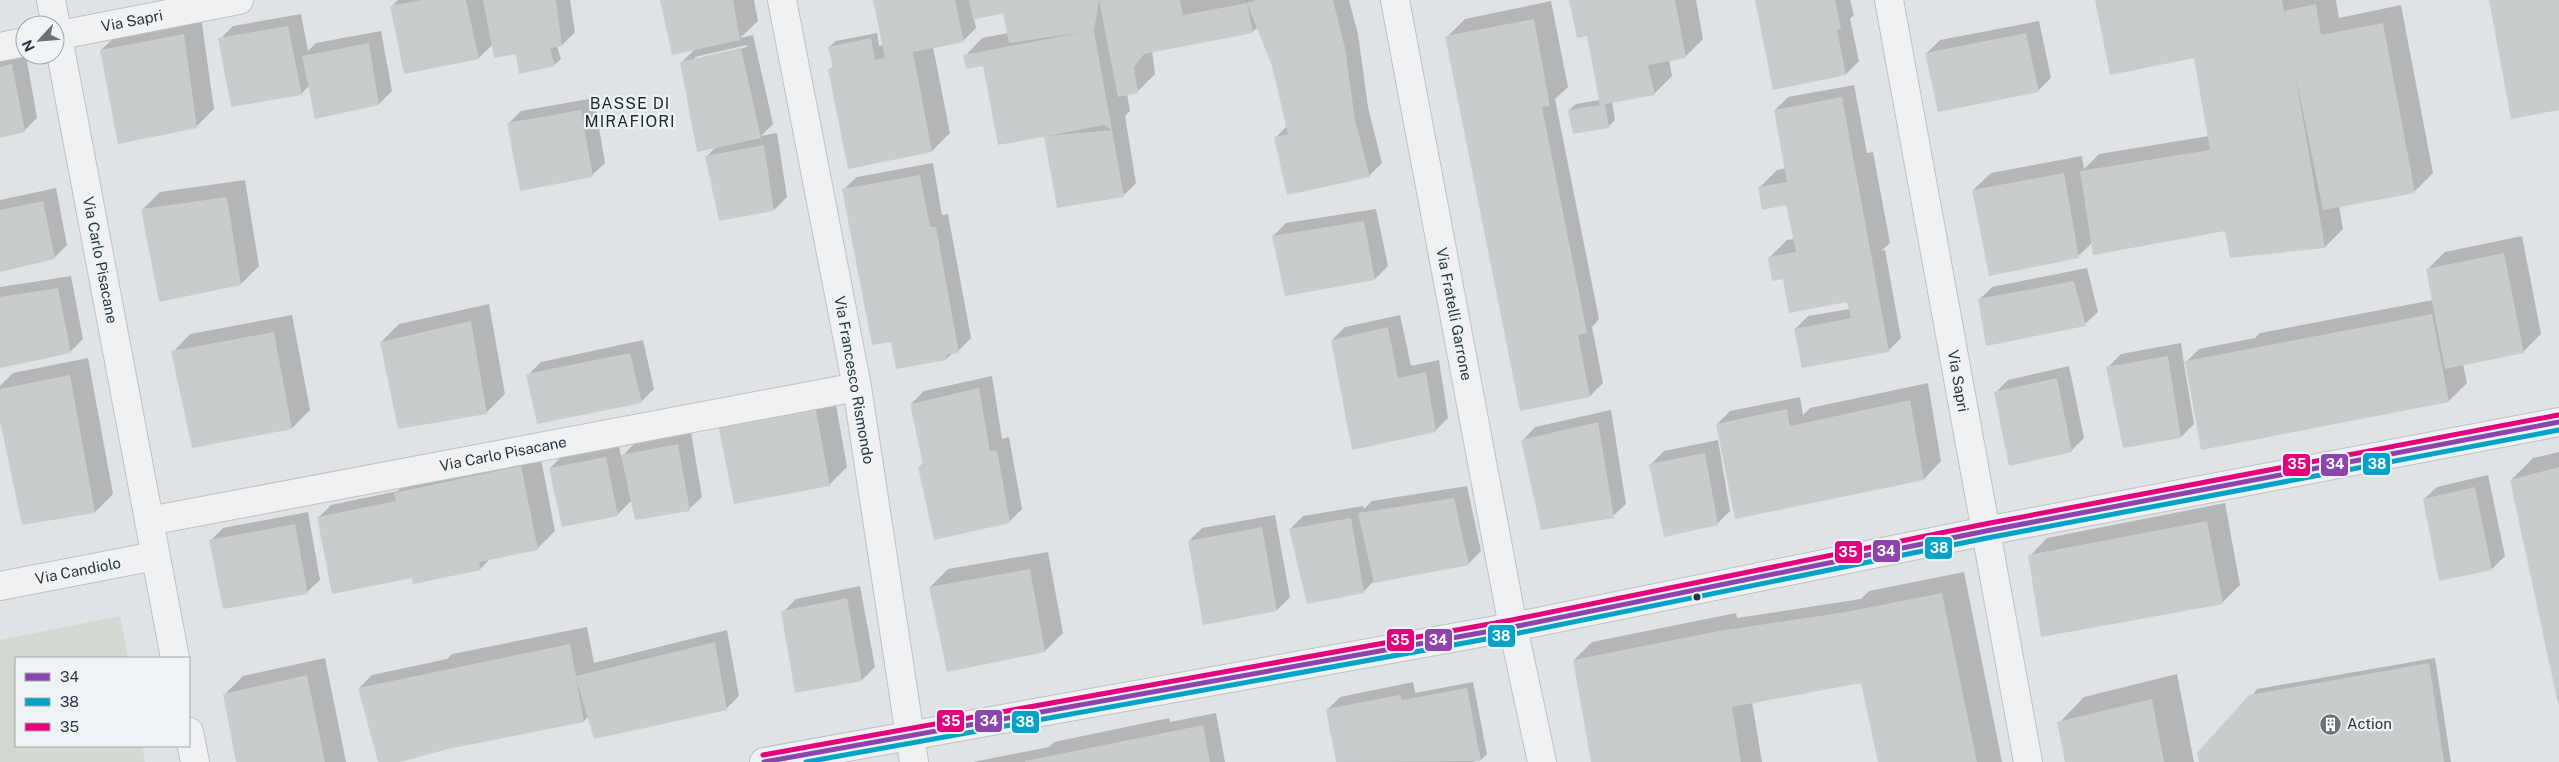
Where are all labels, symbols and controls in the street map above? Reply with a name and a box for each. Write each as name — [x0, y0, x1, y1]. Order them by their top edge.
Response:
street label: Via Sapri — [100, 6, 164, 35]
north arrow — [15, 15, 65, 65]
text: N — [19, 37, 38, 54]
district label: BASSE DI MIRAFIORI — [584, 94, 676, 131]
street label: Via Carlo Pisacane — [80, 195, 121, 325]
street label: Via Fratelli Garrone — [1433, 246, 1476, 382]
street label: Via Francesco Rismondo — [831, 295, 878, 465]
street label: Via Sapri — [1945, 349, 1972, 413]
street label: Via Carlo Pisacane — [438, 433, 568, 474]
line badge: 38 — [2362, 452, 2391, 476]
line badge: 35 — [2282, 453, 2311, 477]
line badge: 34 — [2320, 453, 2349, 477]
text: 35 — [2288, 456, 2306, 472]
text: 34 — [2326, 456, 2344, 472]
text: 38 — [2368, 456, 2386, 472]
line badge: 38 — [1924, 536, 1953, 560]
line badge: 34 — [1872, 539, 1901, 563]
line badge: 35 — [1834, 540, 1863, 564]
text: 38 — [1930, 540, 1948, 556]
text: 34 — [1877, 543, 1895, 559]
text: 35 — [1839, 544, 1857, 560]
street label: Via Candiolo — [34, 554, 122, 587]
unlabelled marker — [1692, 592, 1702, 602]
line badge: 38 — [1487, 624, 1516, 648]
line badge: 35 — [1386, 628, 1415, 652]
line badge: 34 — [1424, 628, 1453, 652]
text: 38 — [1492, 628, 1510, 644]
text: 35 — [1391, 632, 1409, 648]
text: 34 — [1429, 632, 1447, 648]
legend — [15, 657, 190, 747]
text: 34 — [60, 668, 79, 685]
text: 38 — [60, 693, 79, 710]
line badge: 35 — [936, 709, 965, 733]
line badge: 34 — [974, 709, 1003, 733]
line badge: 38 — [1011, 710, 1040, 734]
building icon: Action — [2319, 712, 2343, 736]
text: 35 — [942, 713, 960, 729]
text: 34 — [980, 713, 998, 729]
text: 38 — [1016, 714, 1034, 730]
place label: Action — [2347, 715, 2392, 732]
text: 35 — [60, 718, 79, 735]

